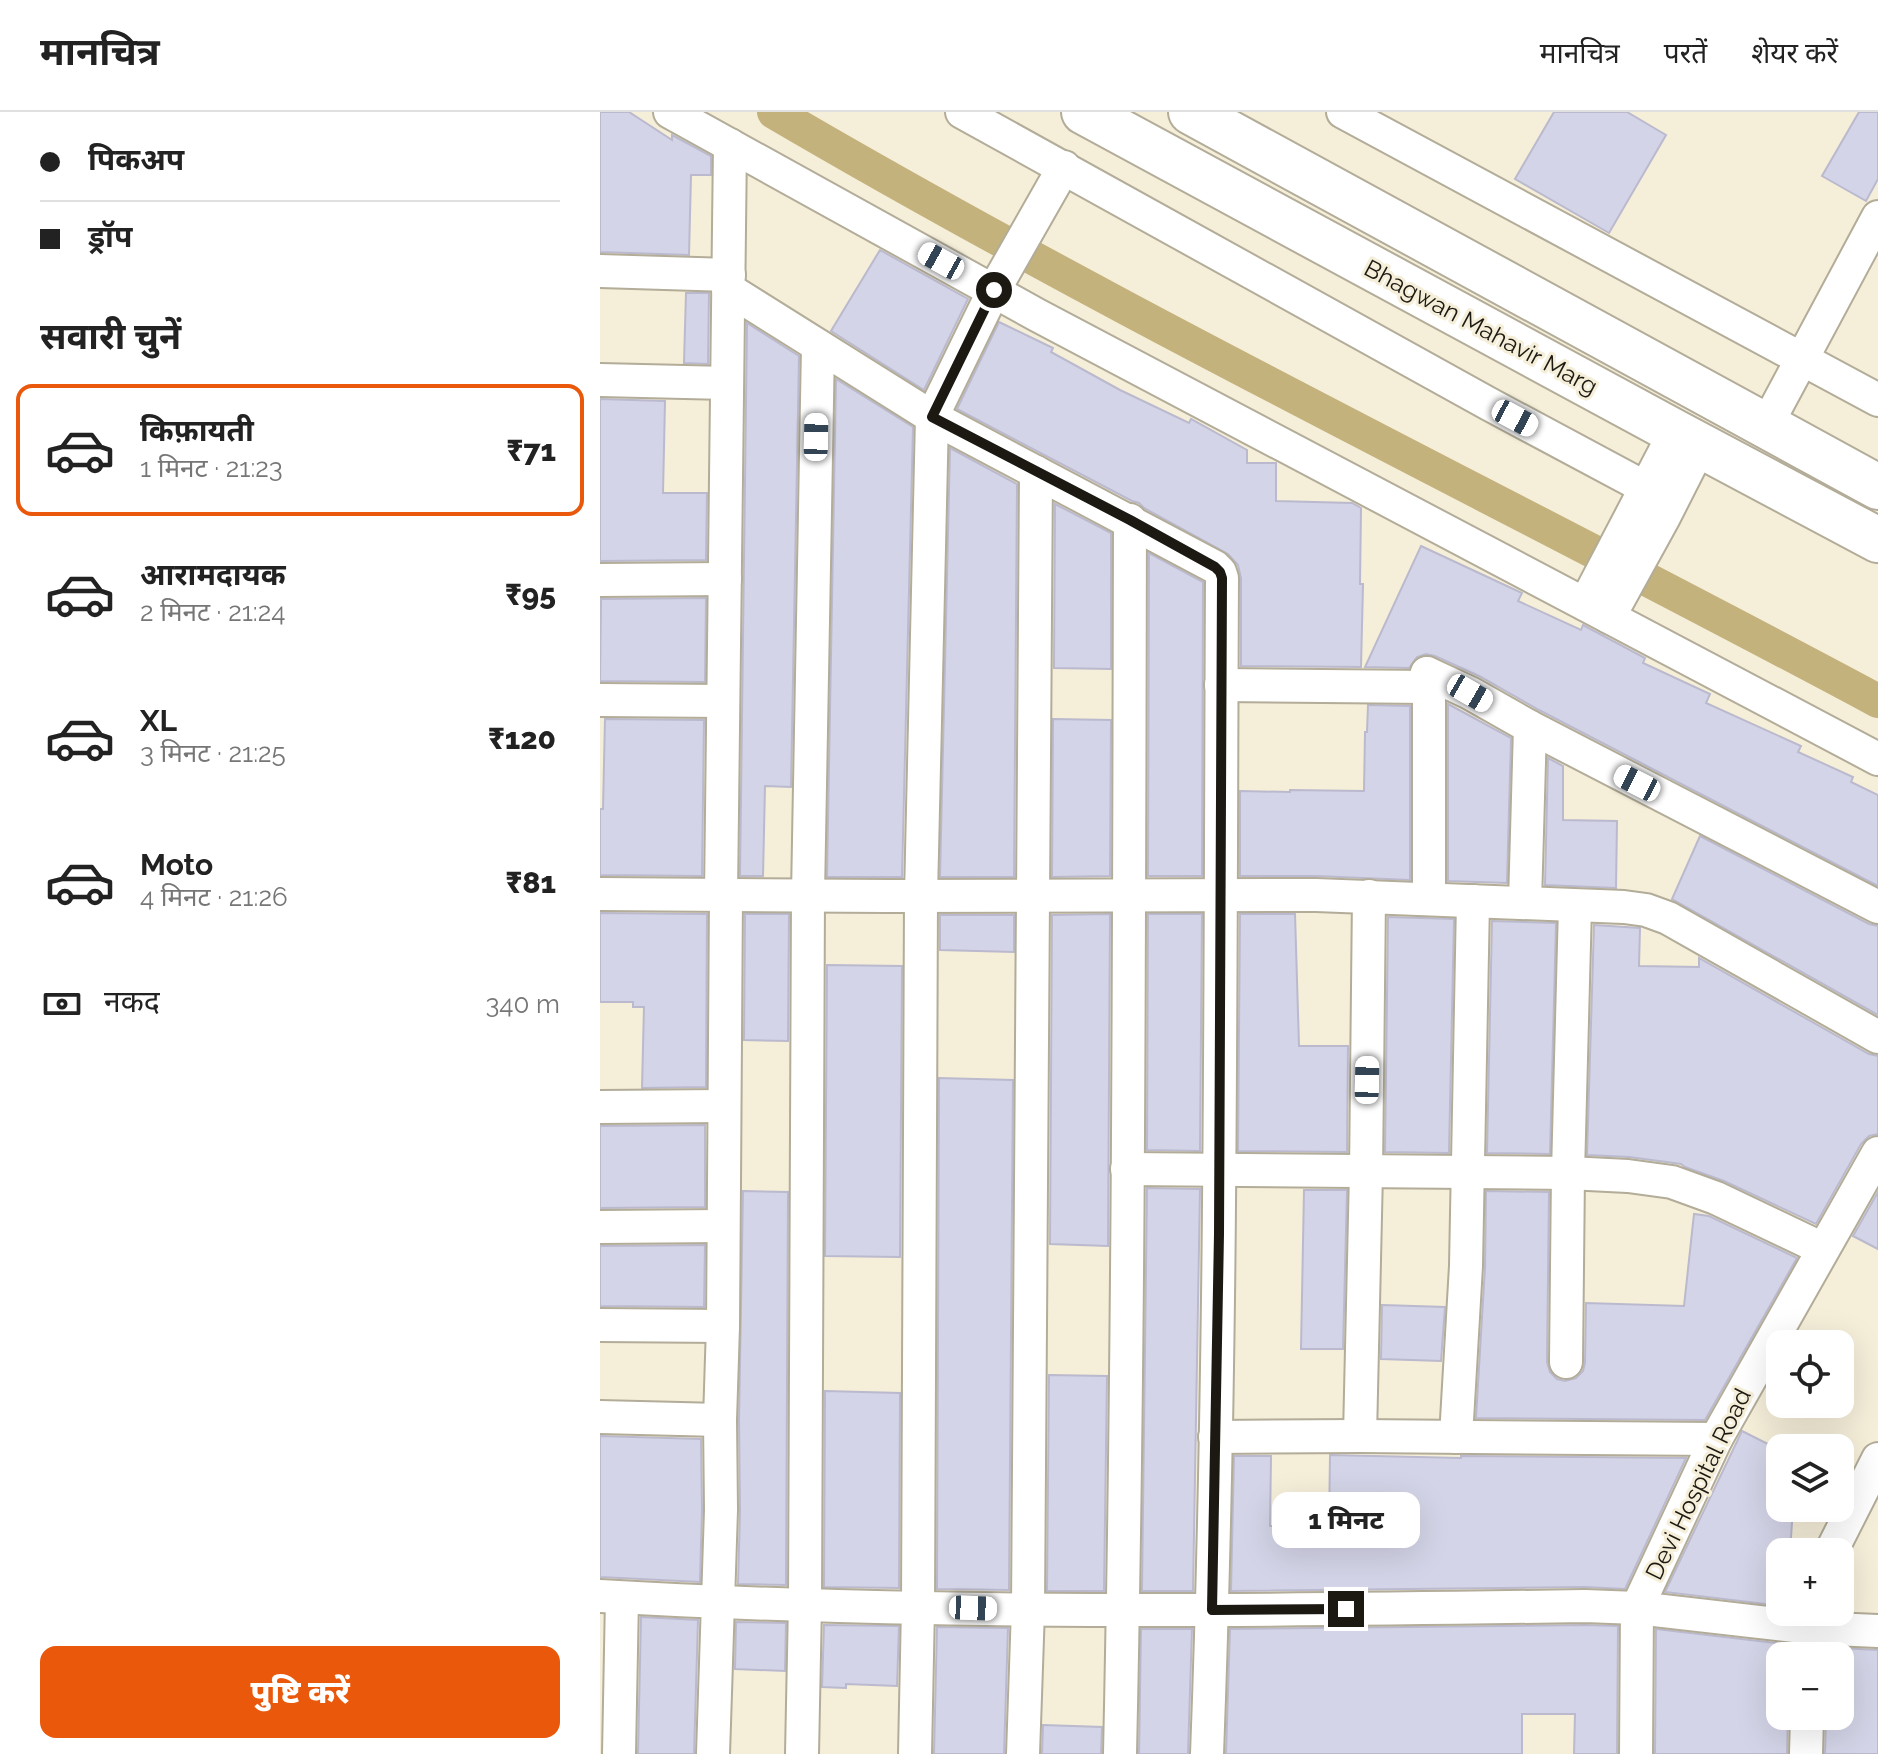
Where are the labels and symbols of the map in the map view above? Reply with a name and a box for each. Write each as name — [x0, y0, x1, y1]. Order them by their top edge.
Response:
car — [914, 239, 968, 283]
street label: Bhagwan Mahavir Marg — [1359, 253, 1603, 401]
route start — [976, 272, 1012, 308]
car — [1488, 396, 1542, 440]
car — [804, 413, 828, 461]
car — [1443, 671, 1497, 715]
car — [1610, 761, 1664, 805]
car — [1355, 1056, 1379, 1104]
street label: Devi Hospital Road — [1639, 1384, 1757, 1584]
callout: 1 मिनट — [1272, 1493, 1420, 1549]
route end — [1328, 1591, 1364, 1627]
car — [949, 1595, 997, 1621]

